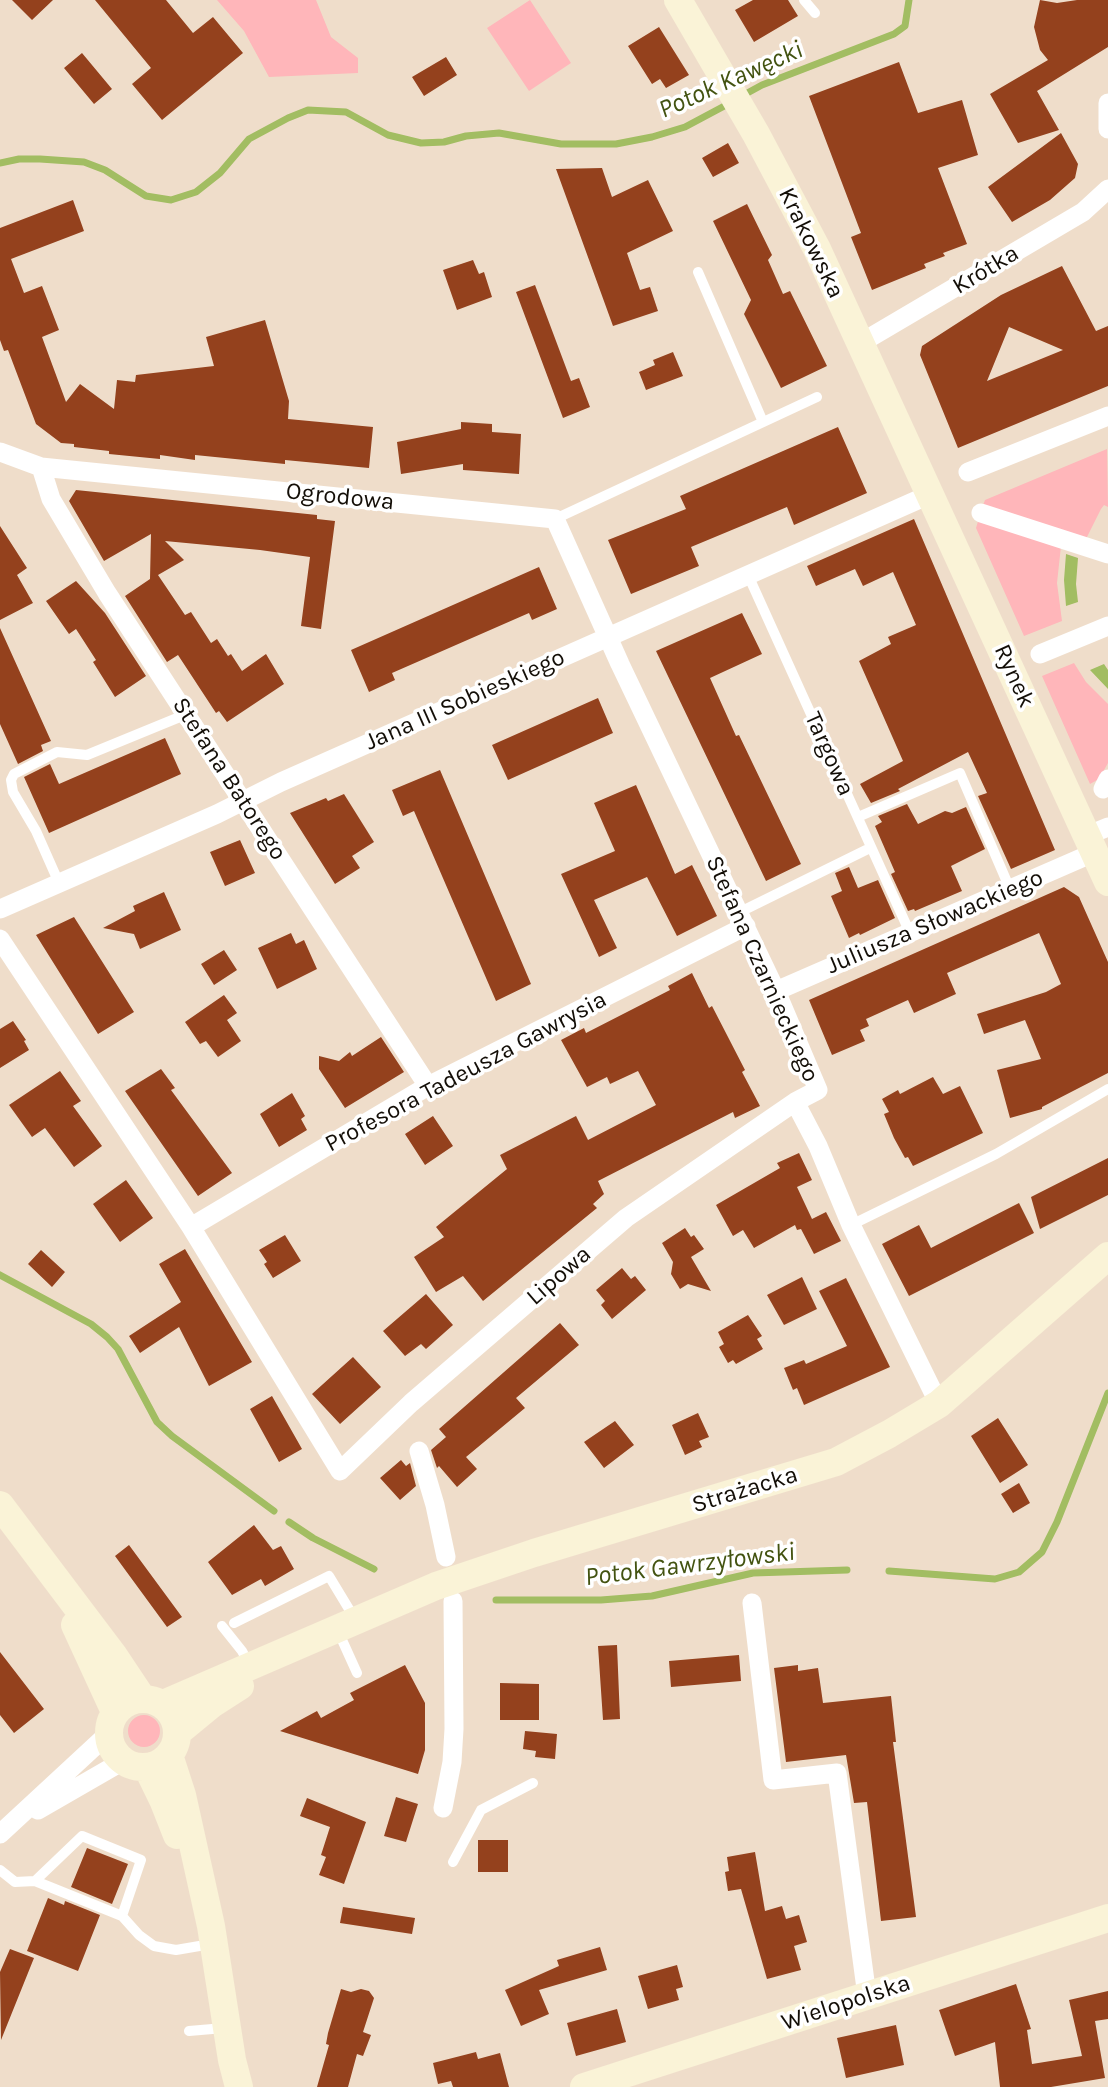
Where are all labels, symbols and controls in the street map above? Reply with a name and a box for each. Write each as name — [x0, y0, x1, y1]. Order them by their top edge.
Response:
water label: Potok Kawęcki — [654, 34, 808, 126]
street label: Krakowska — [772, 183, 850, 303]
street label: Krótka — [948, 239, 1024, 301]
street label: Ogrodowa — [284, 477, 396, 517]
street label: Rynek — [987, 640, 1041, 712]
street label: Jana III Sobieskiego — [361, 643, 569, 757]
street label: Stefana Batorego — [166, 692, 292, 866]
street label: Targowa — [798, 708, 860, 800]
street label: Stefana Czarnieckiego — [699, 851, 825, 1087]
street label: Juliusza Słowackiego — [822, 863, 1048, 981]
street label: Profesora Tadeusza Gawrysia — [320, 985, 612, 1159]
street label: Lipowa — [521, 1240, 597, 1312]
street label: Strażacka — [689, 1460, 801, 1520]
water label: Potok Gawrzyłowski — [583, 1537, 797, 1593]
street label: Wielopolska — [778, 1969, 914, 2037]

